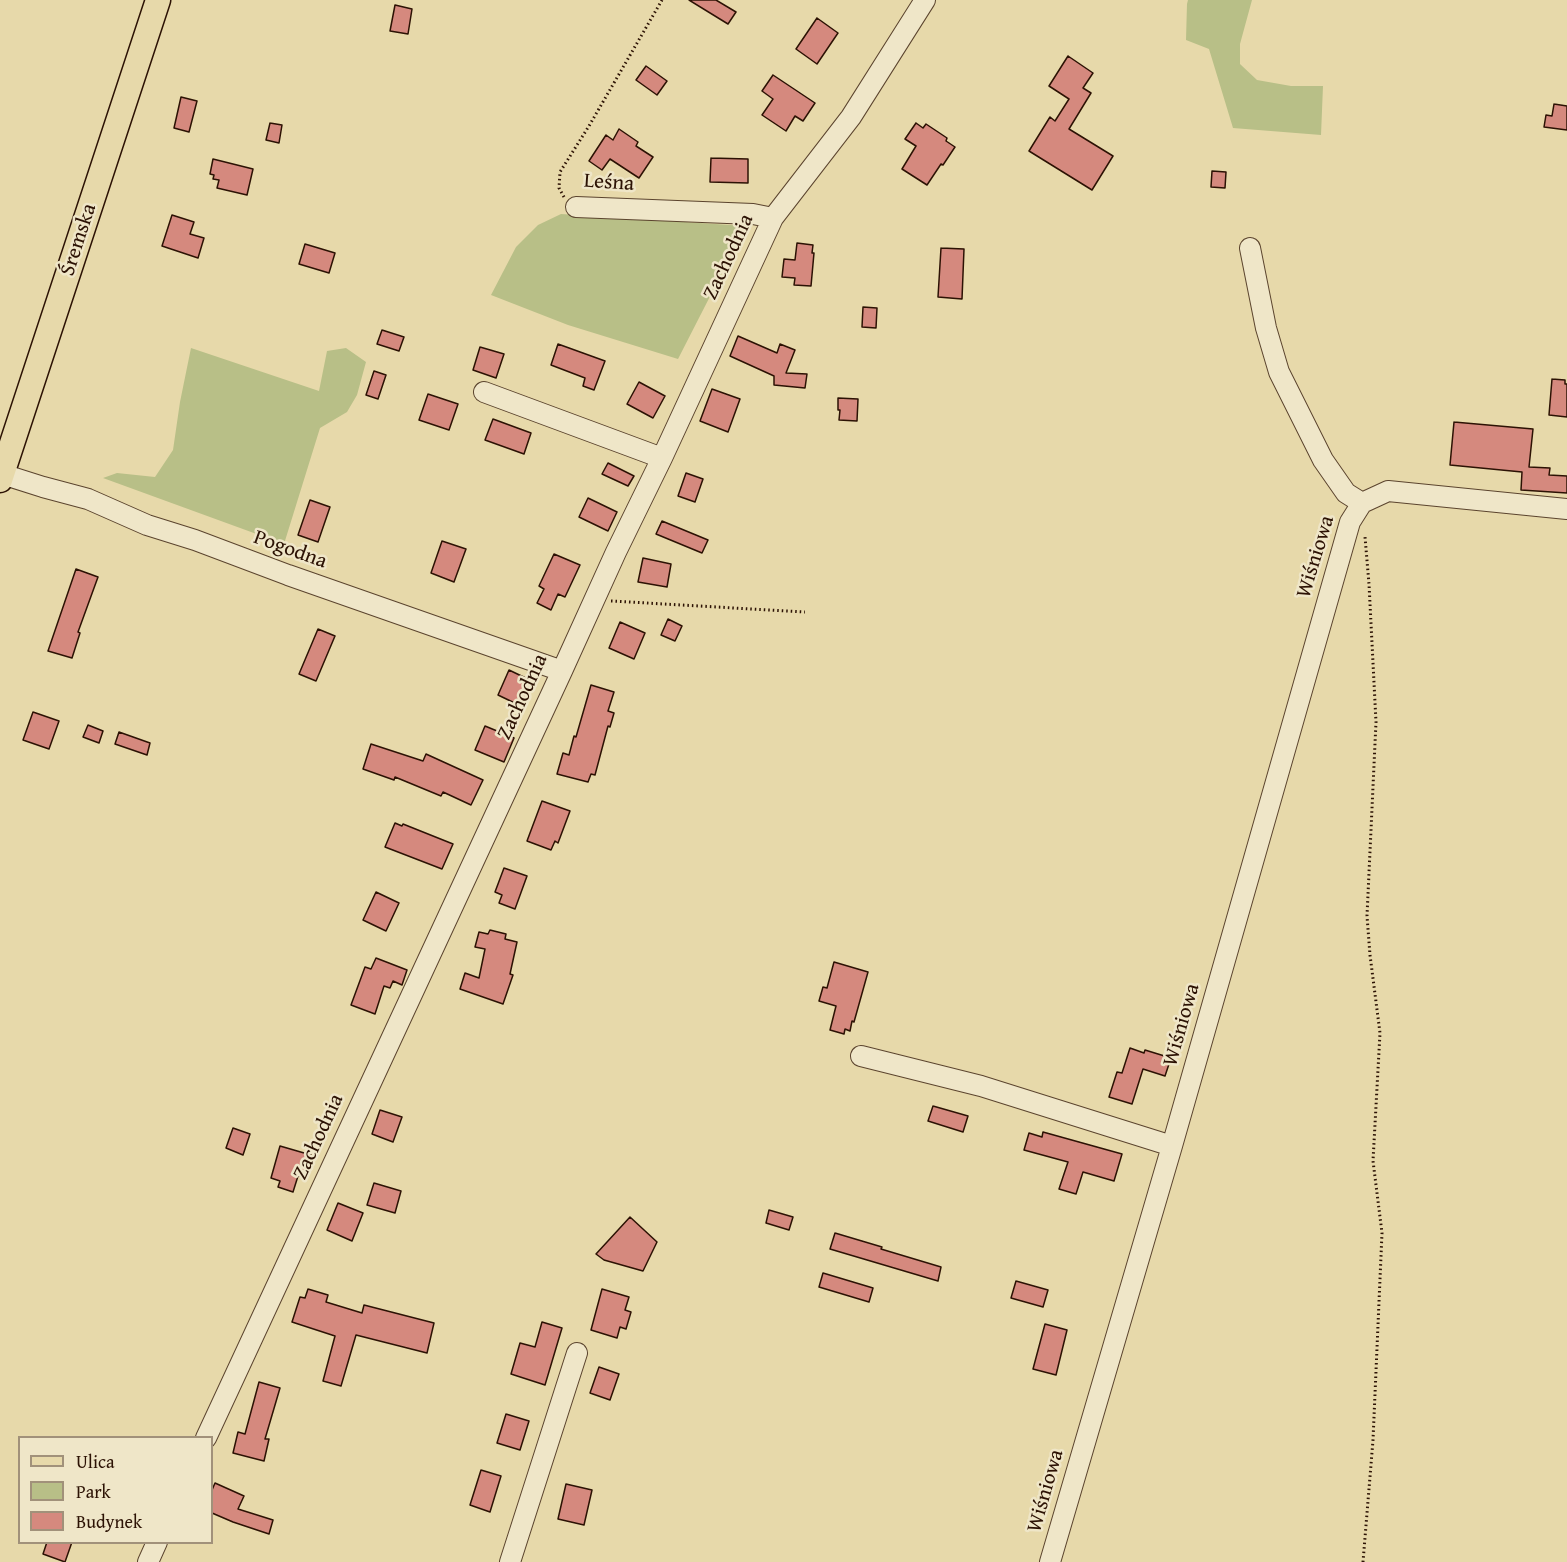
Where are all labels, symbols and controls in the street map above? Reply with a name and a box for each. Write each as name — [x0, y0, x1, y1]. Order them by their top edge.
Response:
street label: Leśna — [583, 169, 635, 197]
street label: Śremska — [56, 201, 102, 279]
street label: Zachodnia — [698, 210, 760, 304]
street label: Wiśniowa — [1292, 513, 1340, 601]
street label: Pogodna — [250, 525, 330, 575]
street label: Zachodnia — [492, 650, 554, 744]
street label: Wiśniowa — [1158, 981, 1206, 1069]
street label: Zachodnia — [288, 1090, 350, 1184]
legend — [18, 1436, 213, 1544]
street label: Wiśniowa — [1022, 1447, 1070, 1535]
text: Ulica — [76, 1448, 114, 1475]
text: Park — [76, 1478, 111, 1505]
text: Budynek — [76, 1508, 142, 1535]

